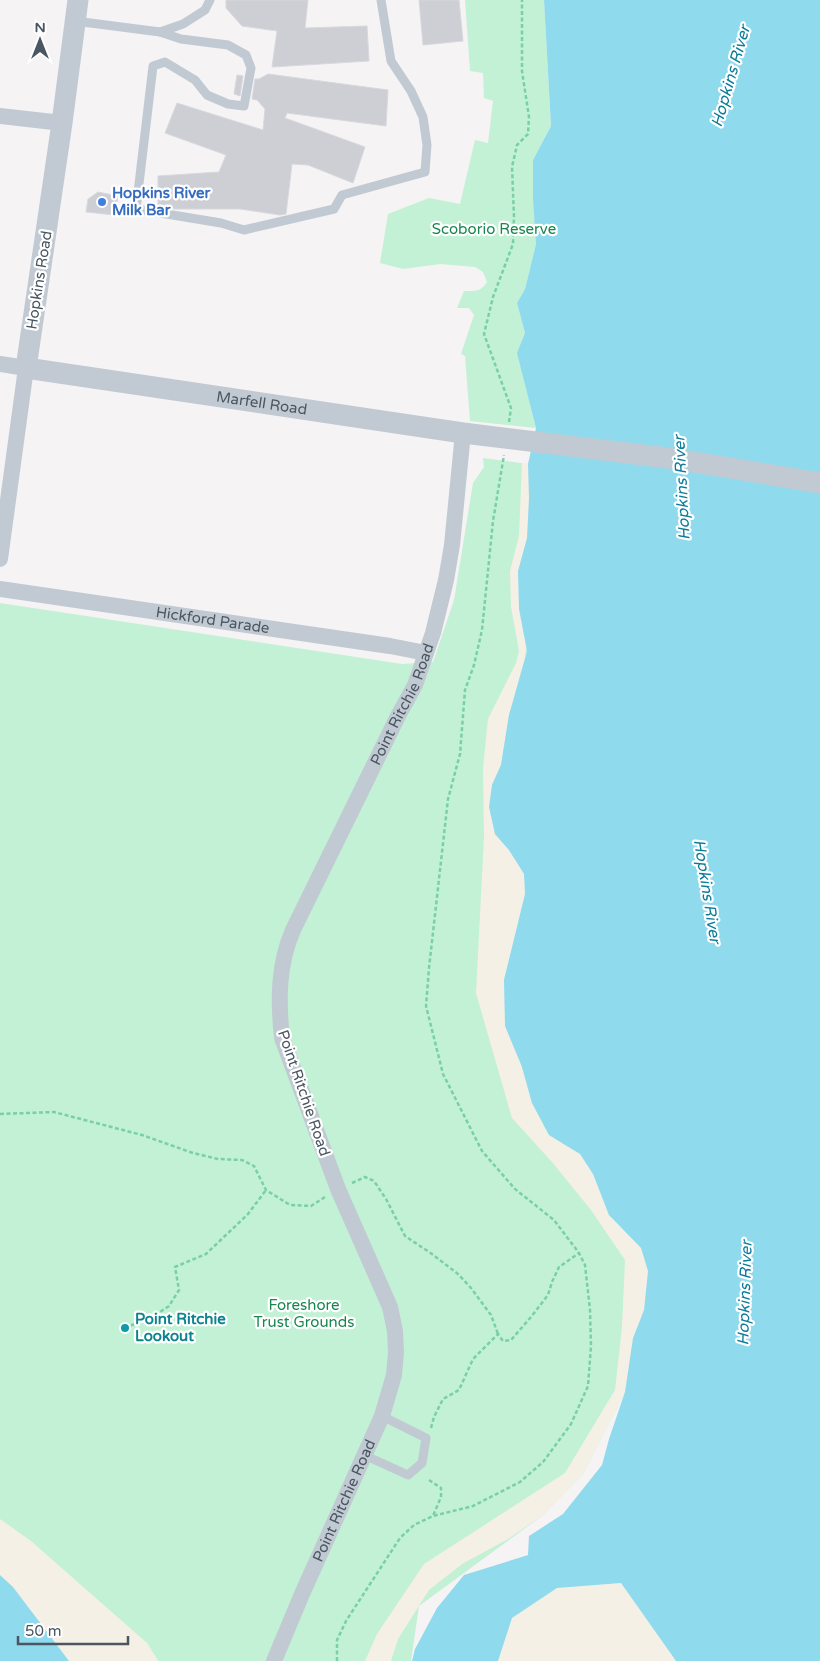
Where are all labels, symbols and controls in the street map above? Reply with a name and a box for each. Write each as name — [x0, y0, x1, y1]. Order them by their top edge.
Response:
north arrow — [15, 15, 65, 65]
text: N — [34, 19, 46, 36]
water label: Hopkins River — [707, 21, 756, 129]
place label: Hopkins River Milk Bar — [112, 184, 211, 219]
marker: Hopkins River Milk Bar — [96, 196, 108, 208]
park label: Scoborio Reserve — [432, 220, 556, 238]
street label: Hopkins Road — [22, 229, 56, 331]
street label: Marfell Road — [215, 387, 308, 419]
water label: Hopkins River — [669, 433, 695, 541]
street label: Hickford Parade — [155, 603, 271, 637]
street label: Point Ritchie Road — [366, 641, 438, 768]
water label: Hopkins River — [689, 838, 725, 946]
street label: Point Ritchie Road — [274, 1028, 334, 1158]
water label: Hopkins River — [733, 1238, 757, 1346]
park label: Foreshore Trust Grounds — [254, 1296, 354, 1331]
place label: Point Ritchie Lookout — [135, 1310, 226, 1345]
marker: Point Ritchie Lookout — [119, 1322, 131, 1334]
street label: Point Ritchie Road — [309, 1437, 379, 1565]
scale bar — [18, 1614, 128, 1646]
text: 50 m — [25, 1622, 62, 1640]

